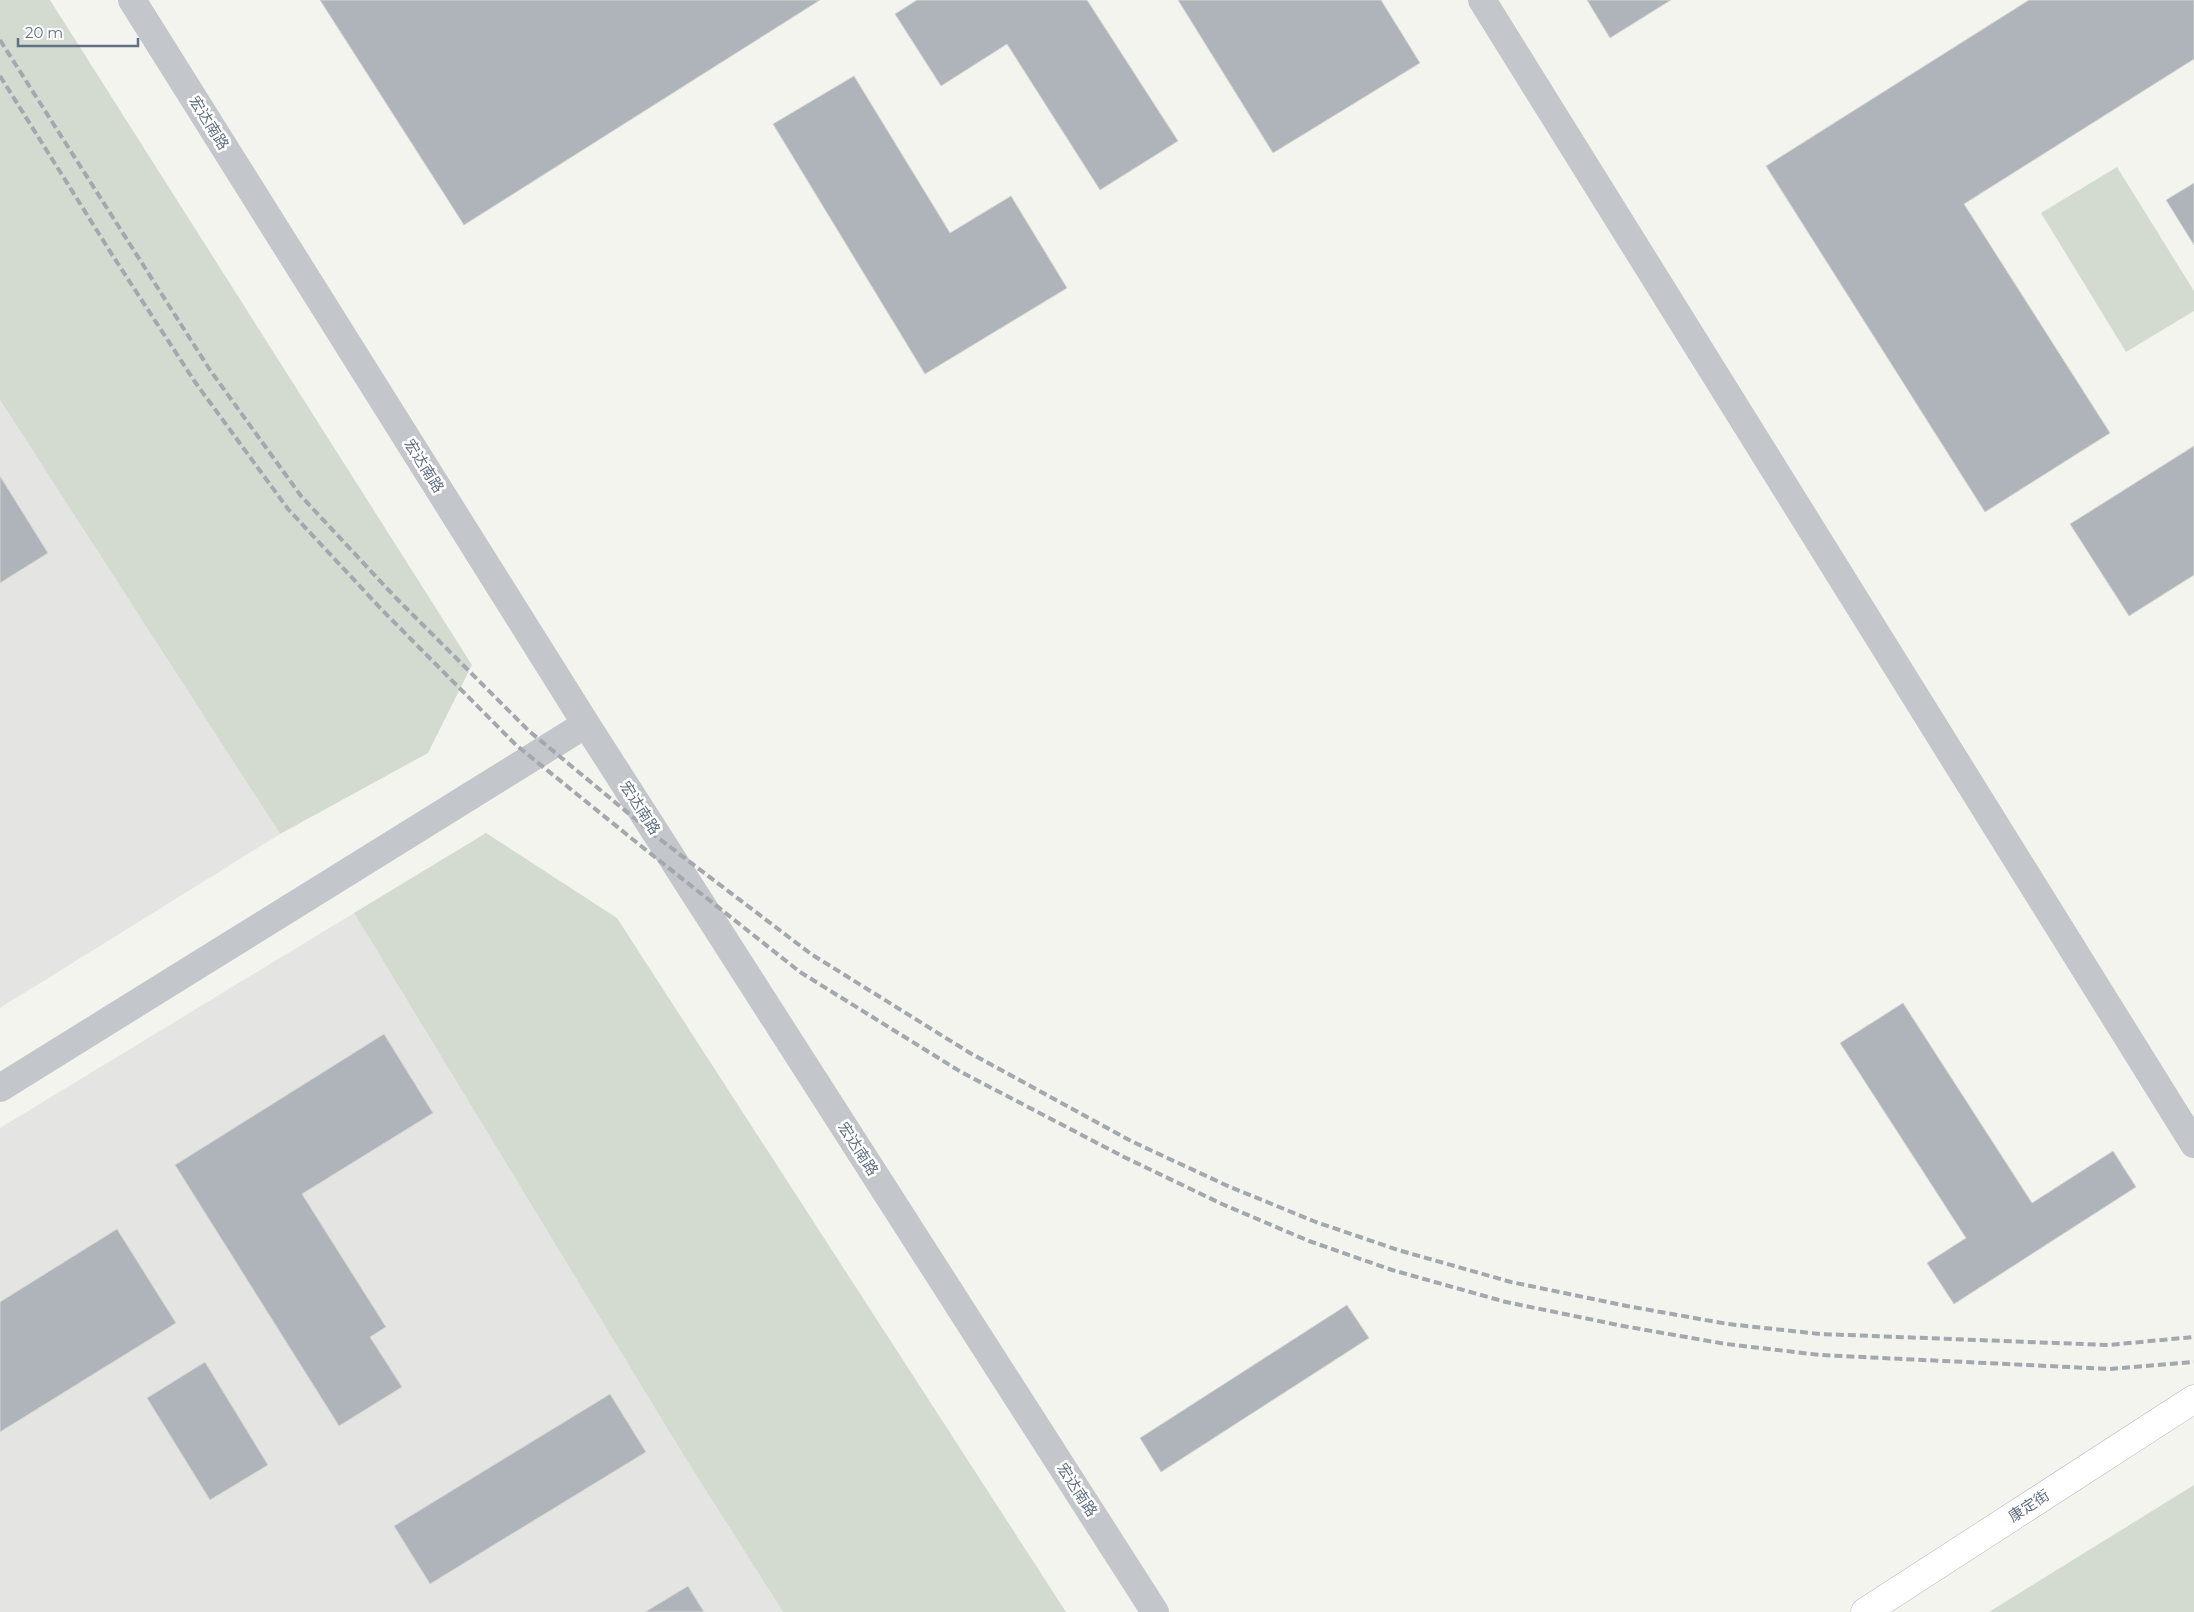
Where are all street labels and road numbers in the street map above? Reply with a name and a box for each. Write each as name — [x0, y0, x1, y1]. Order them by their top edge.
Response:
street label: 宏达南路 — [185, 92, 233, 153]
street label: 宏达南路 — [400, 435, 448, 496]
street label: 宏达南路 — [616, 777, 665, 838]
street label: 宏达南路 — [834, 1118, 883, 1179]
street label: 宏达南路 — [1053, 1459, 1102, 1520]
street label: 康定街 — [2005, 1485, 2053, 1526]

